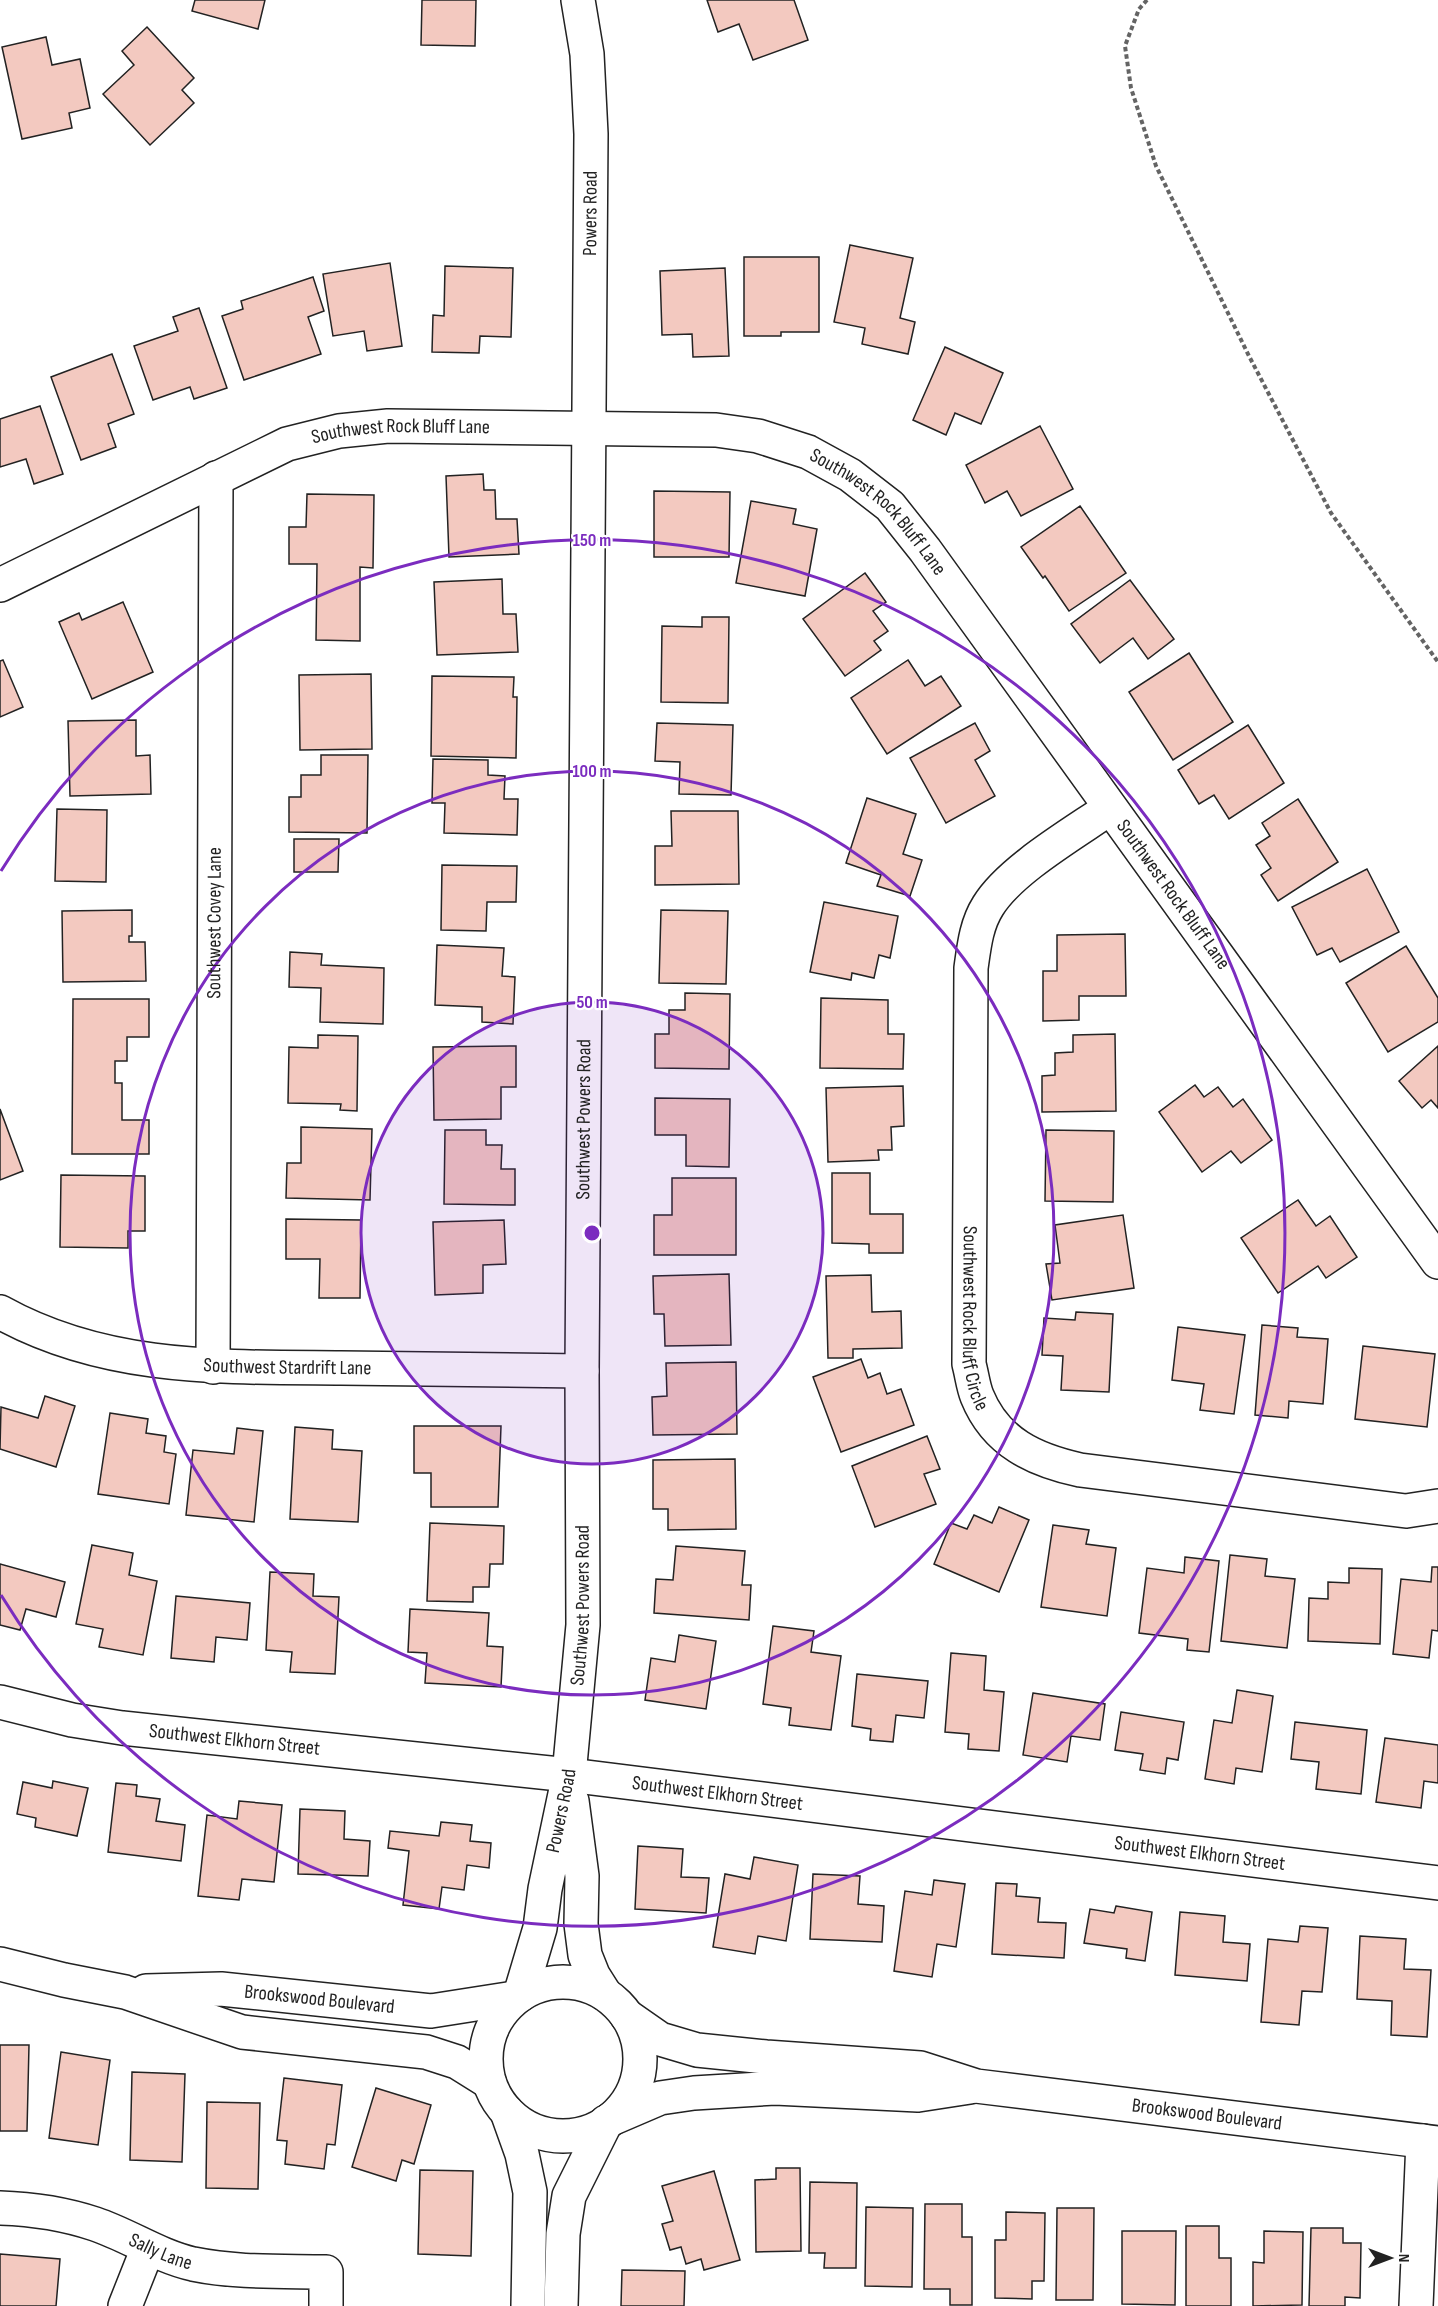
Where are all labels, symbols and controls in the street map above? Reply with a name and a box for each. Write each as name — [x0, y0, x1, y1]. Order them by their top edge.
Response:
street label: Powers Road — [578, 171, 603, 256]
street label: Southwest Rock Bluff Lane — [309, 414, 490, 449]
street label: Southwest Rock Bluff Lane — [806, 443, 951, 580]
text: 150 m — [573, 530, 611, 551]
text: 100 m — [573, 761, 612, 782]
street label: Southwest Rock Bluff Lane — [1111, 815, 1235, 974]
street label: Southwest Covey Lane — [202, 847, 227, 999]
text: 50 m — [576, 992, 608, 1013]
street label: Southwest Powers Road — [571, 1039, 596, 1200]
centre of rings — [582, 1223, 602, 1243]
street label: Southwest Rock Bluff Circle — [956, 1226, 994, 1415]
street label: Southwest Stardrift Lane — [203, 1353, 371, 1380]
street label: Southwest Powers Road — [565, 1525, 595, 1687]
street label: Southwest Elkhorn Street — [148, 1719, 321, 1761]
street label: Powers Road — [541, 1768, 581, 1855]
street label: Southwest Elkhorn Street — [631, 1771, 804, 1816]
street label: Southwest Elkhorn Street — [1113, 1831, 1287, 1876]
street label: Brookswood Boulevard — [243, 1980, 396, 2019]
street label: Brookswood Boulevard — [1130, 2093, 1283, 2136]
street label: Sally Lane — [125, 2228, 195, 2275]
north arrow — [1360, 2228, 1420, 2288]
text: N — [1394, 2254, 1413, 2262]

